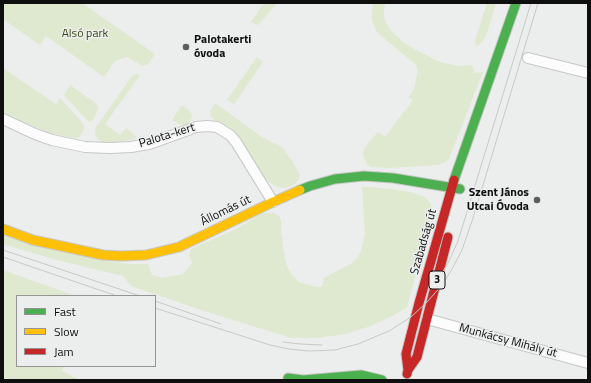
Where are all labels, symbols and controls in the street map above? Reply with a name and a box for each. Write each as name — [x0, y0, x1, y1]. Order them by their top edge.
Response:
park label: Alsó park — [62, 27, 108, 41]
place label: Palotakerti óvoda — [194, 33, 251, 61]
marker: Palotakerti óvoda — [181, 42, 191, 52]
street label: Palota-kert — [137, 121, 197, 151]
place label: Szent János Utcai Óvoda — [467, 186, 529, 214]
street label: Állomás út — [199, 193, 253, 229]
marker: Szent János Utcai Óvoda — [532, 195, 542, 205]
street label: Szabadság út — [408, 208, 440, 276]
road number: 3 — [429, 271, 445, 289]
legend — [16, 295, 156, 367]
text: Fast — [54, 302, 76, 321]
street label: Munkácsy Mihály út — [457, 321, 559, 361]
text: Slow — [54, 322, 79, 341]
text: Jam — [54, 342, 74, 361]

